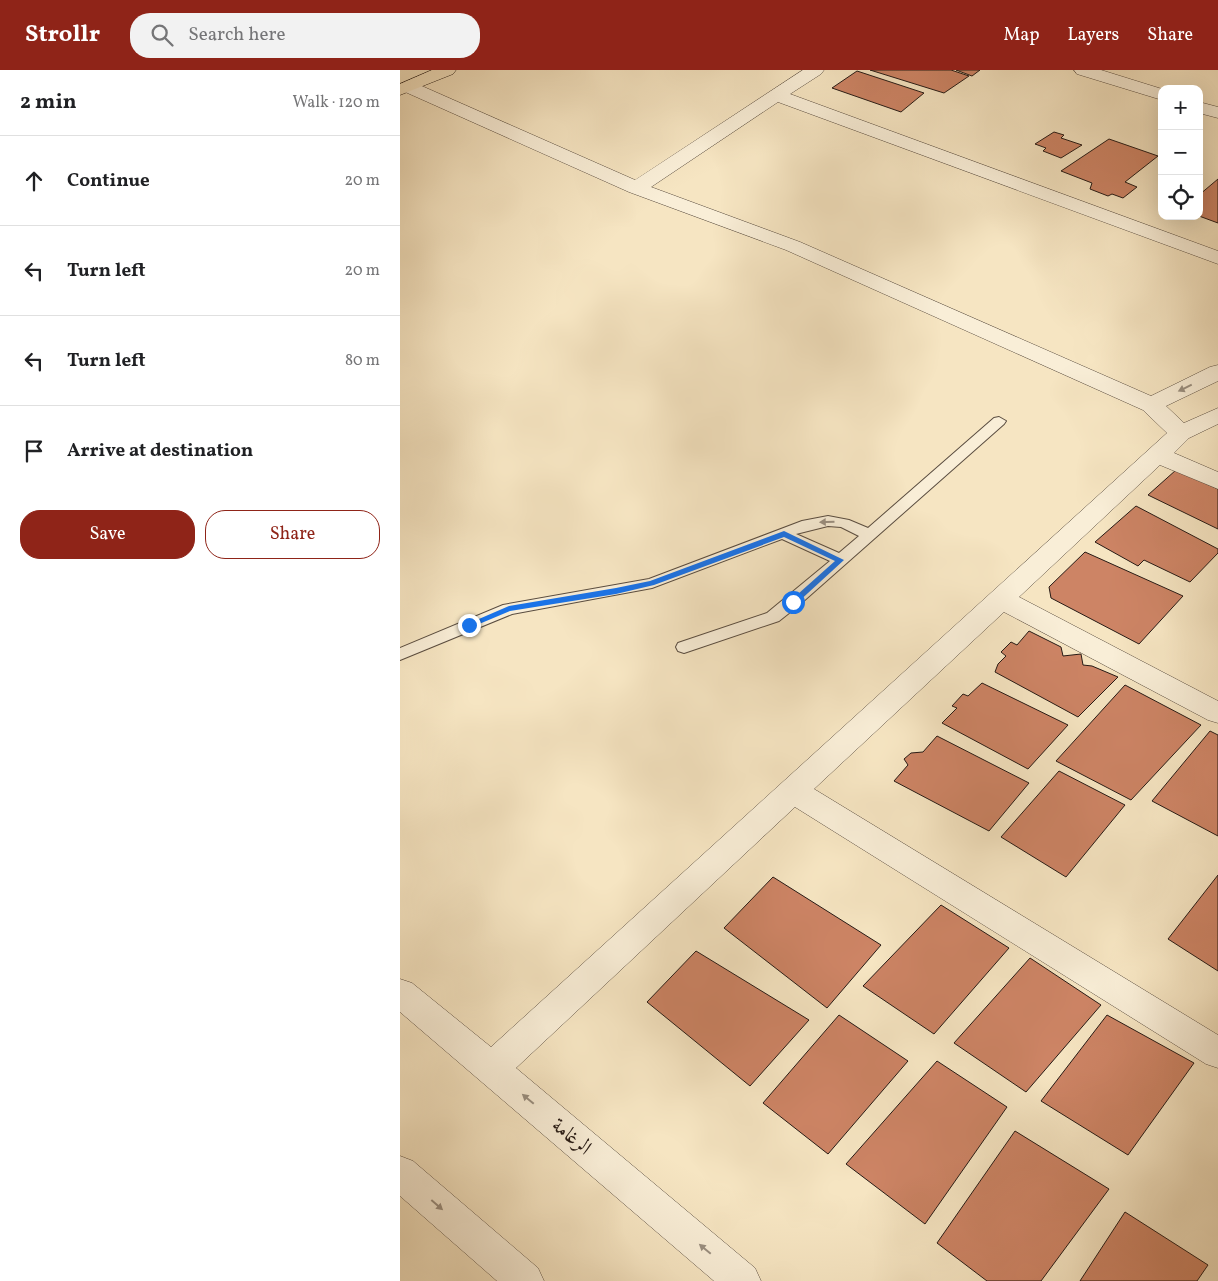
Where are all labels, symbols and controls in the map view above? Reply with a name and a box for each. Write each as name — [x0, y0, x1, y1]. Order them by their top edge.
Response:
search box — [130, 13, 480, 58]
text: Strollr — [25, 18, 100, 52]
icon: search — [148, 21, 176, 49]
text: Search here — [188, 22, 286, 48]
text: Map — [1003, 23, 1039, 48]
text: Layers — [1067, 23, 1119, 48]
text: Share — [1147, 23, 1193, 48]
map controls — [1158, 85, 1203, 220]
button: + — [1158, 85, 1203, 130]
text: 2 min — [20, 88, 77, 117]
text: Walk · 120 m — [292, 92, 380, 114]
button: − — [1158, 130, 1203, 175]
icon: ahead — [20, 167, 48, 195]
text: Continue — [67, 168, 150, 194]
text: 20 m — [345, 170, 380, 192]
button: locate — [1158, 175, 1203, 220]
icon: left — [20, 257, 48, 285]
text: Turn left — [67, 258, 146, 284]
text: 20 m — [345, 260, 380, 282]
icon: left — [20, 347, 48, 375]
text: Turn left — [67, 348, 146, 374]
text: 80 m — [345, 350, 380, 372]
one-way arrow — [1177, 384, 1192, 392]
icon: arrive — [20, 437, 48, 465]
text: Arrive at destination — [67, 438, 253, 464]
button: Save — [20, 510, 195, 559]
button: Share — [205, 510, 380, 559]
one-way arrow — [819, 519, 835, 527]
route start — [782, 591, 805, 614]
route end — [458, 614, 481, 637]
one-way arrow — [522, 1093, 534, 1105]
street label: الرغامة — [545, 1112, 597, 1163]
one-way arrow — [431, 1199, 443, 1210]
one-way arrow — [699, 1244, 712, 1255]

